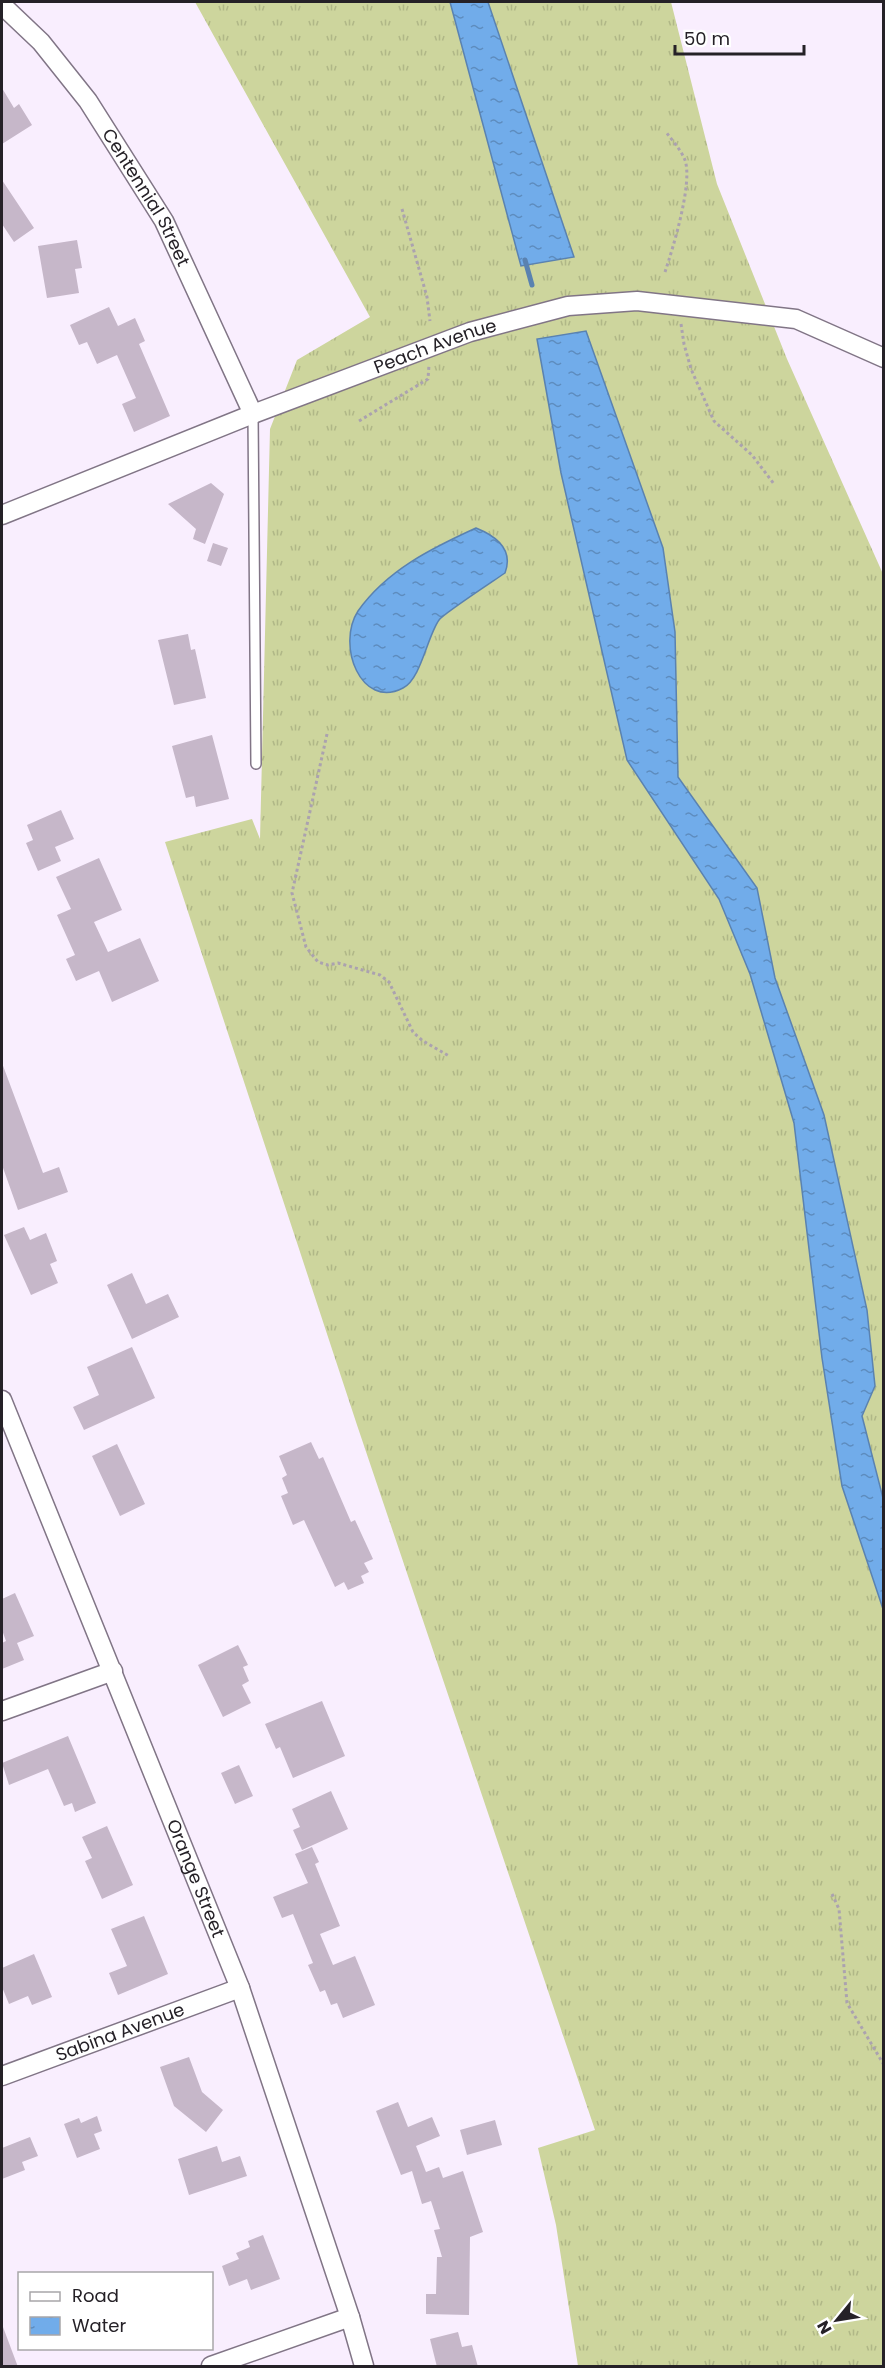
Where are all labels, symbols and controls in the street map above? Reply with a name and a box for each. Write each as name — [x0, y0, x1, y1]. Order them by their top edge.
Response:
scale bar — [675, 18, 804, 56]
text: 50 m — [684, 26, 730, 51]
street label: Centennial Street — [96, 123, 196, 270]
street label: Peach Avenue — [370, 313, 499, 379]
street label: Orange Street — [161, 1815, 231, 1941]
street label: Sabina Avenue — [52, 1997, 188, 2067]
legend — [18, 2272, 213, 2350]
text: Road — [72, 2283, 119, 2308]
north arrow — [807, 2290, 867, 2350]
text: Water — [72, 2313, 126, 2338]
text: N — [811, 2316, 837, 2338]

